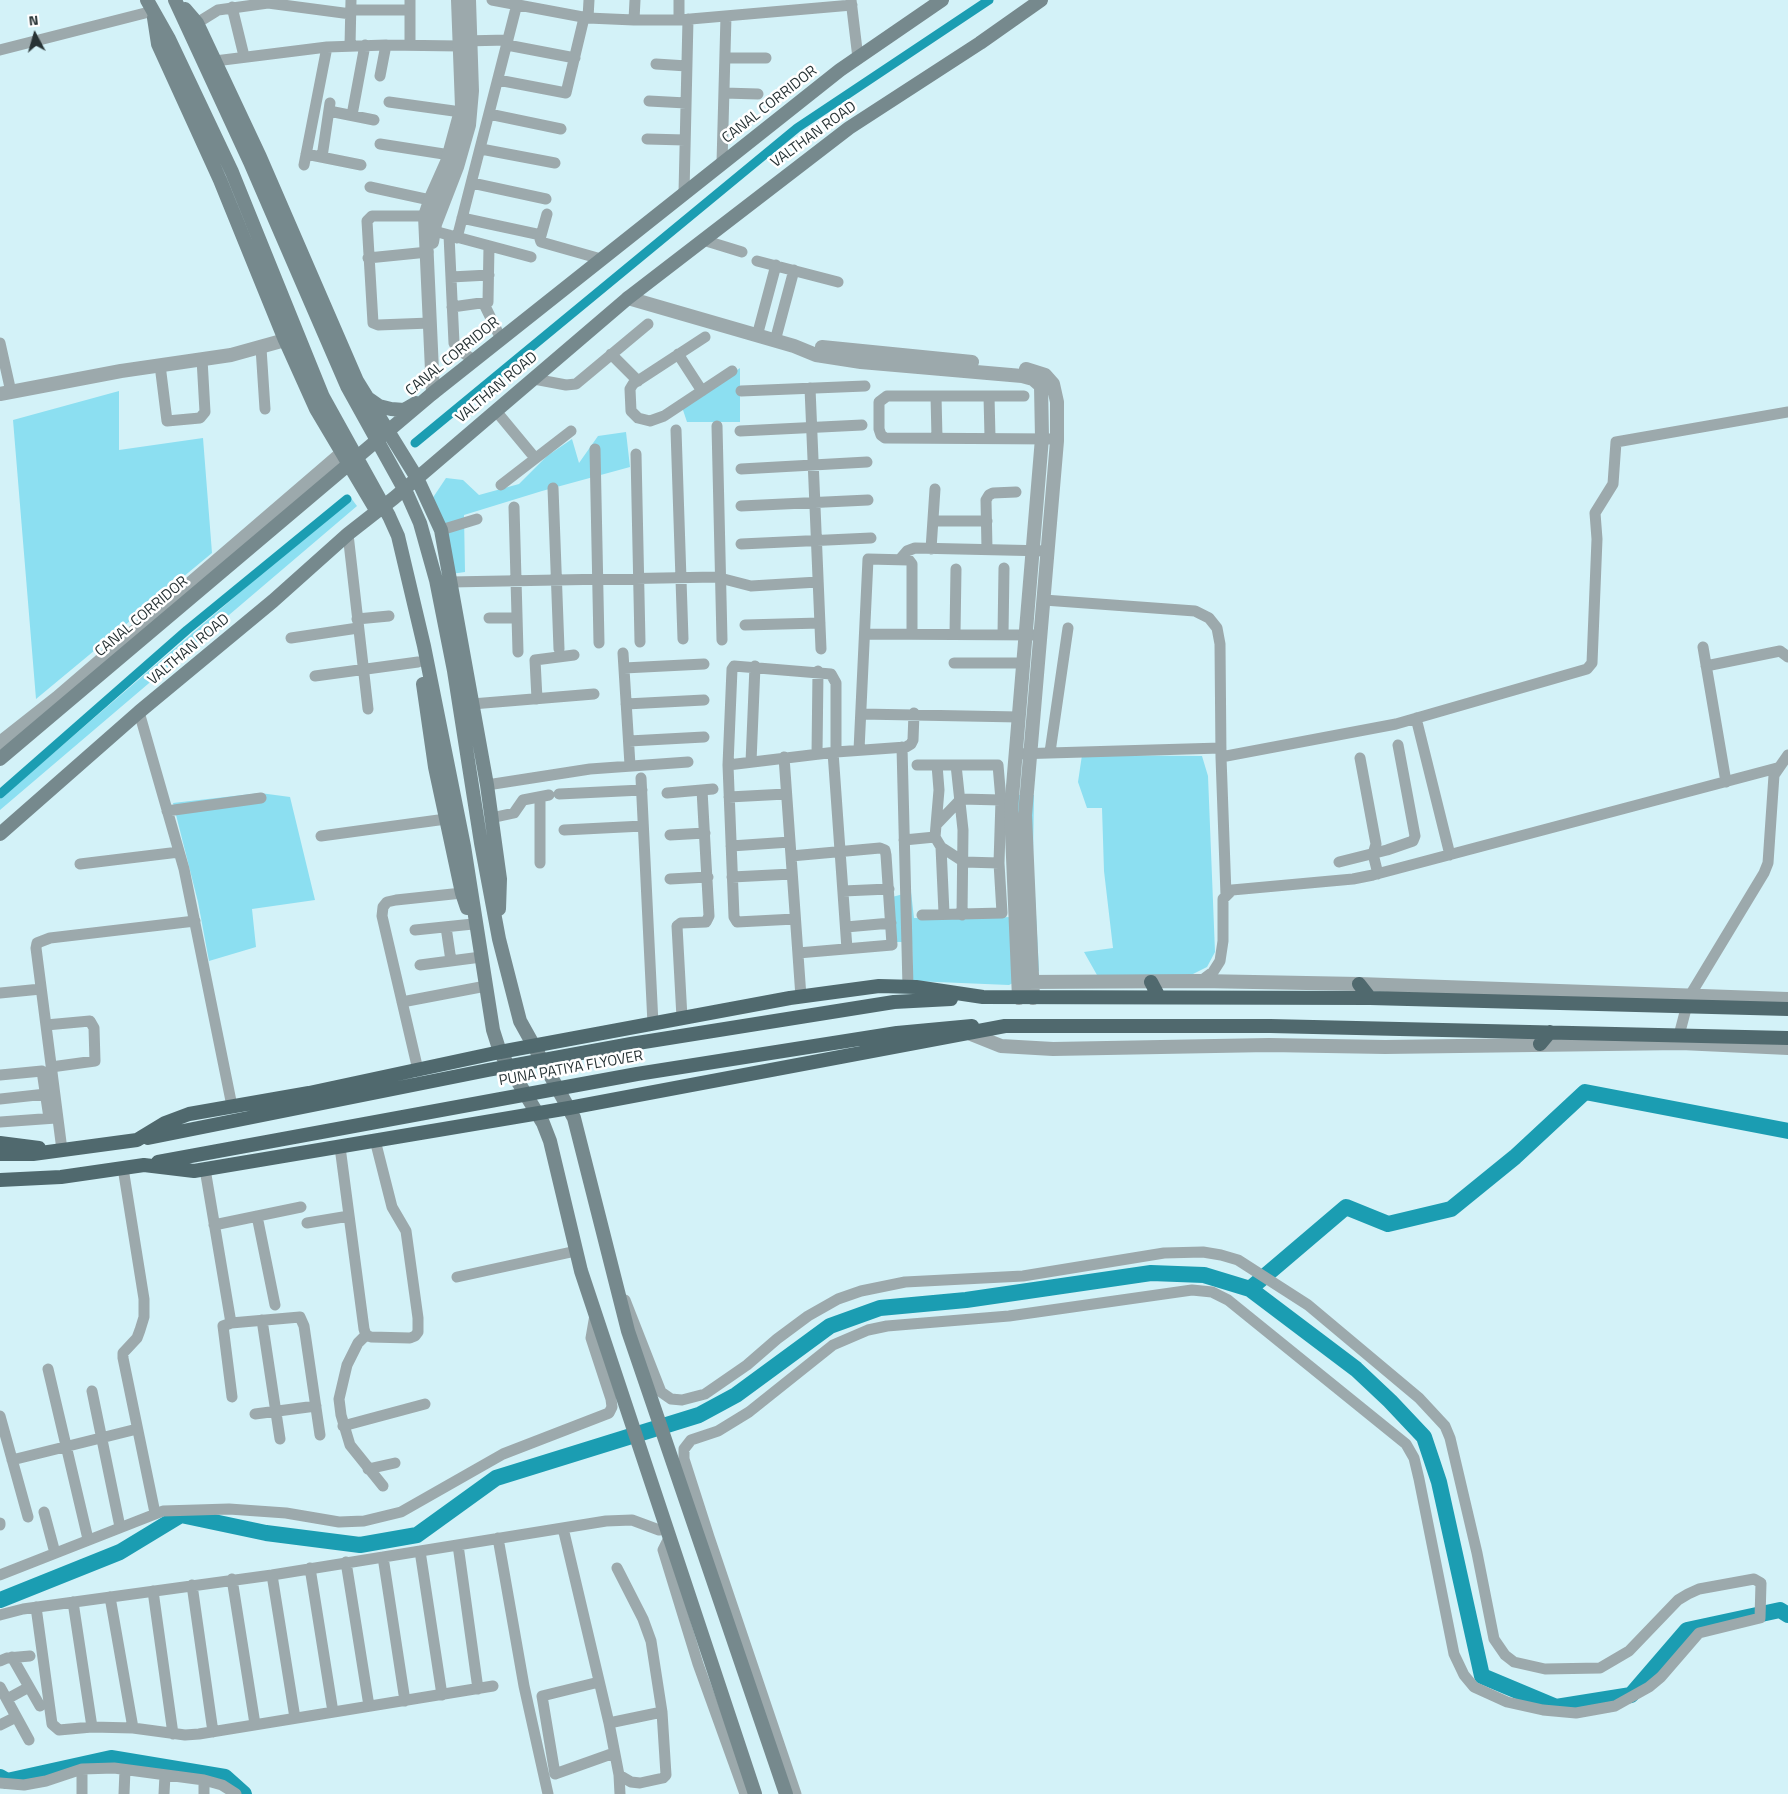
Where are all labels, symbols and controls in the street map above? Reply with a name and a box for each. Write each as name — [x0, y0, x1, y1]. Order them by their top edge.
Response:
text: N — [27, 9, 39, 31]
north arrow — [10, 10, 60, 60]
street label: CANAL CORRIDOR — [719, 62, 821, 148]
street label: VALTHAN ROAD — [768, 98, 860, 172]
street label: CANAL CORRIDOR — [402, 314, 504, 400]
street label: VALTHAN ROAD — [453, 349, 541, 427]
street label: CANAL CORRIDOR — [92, 573, 192, 661]
street label: VALTHAN ROAD — [145, 611, 233, 689]
street label: PUNA PATIYA FLYOVER — [497, 1047, 645, 1091]

